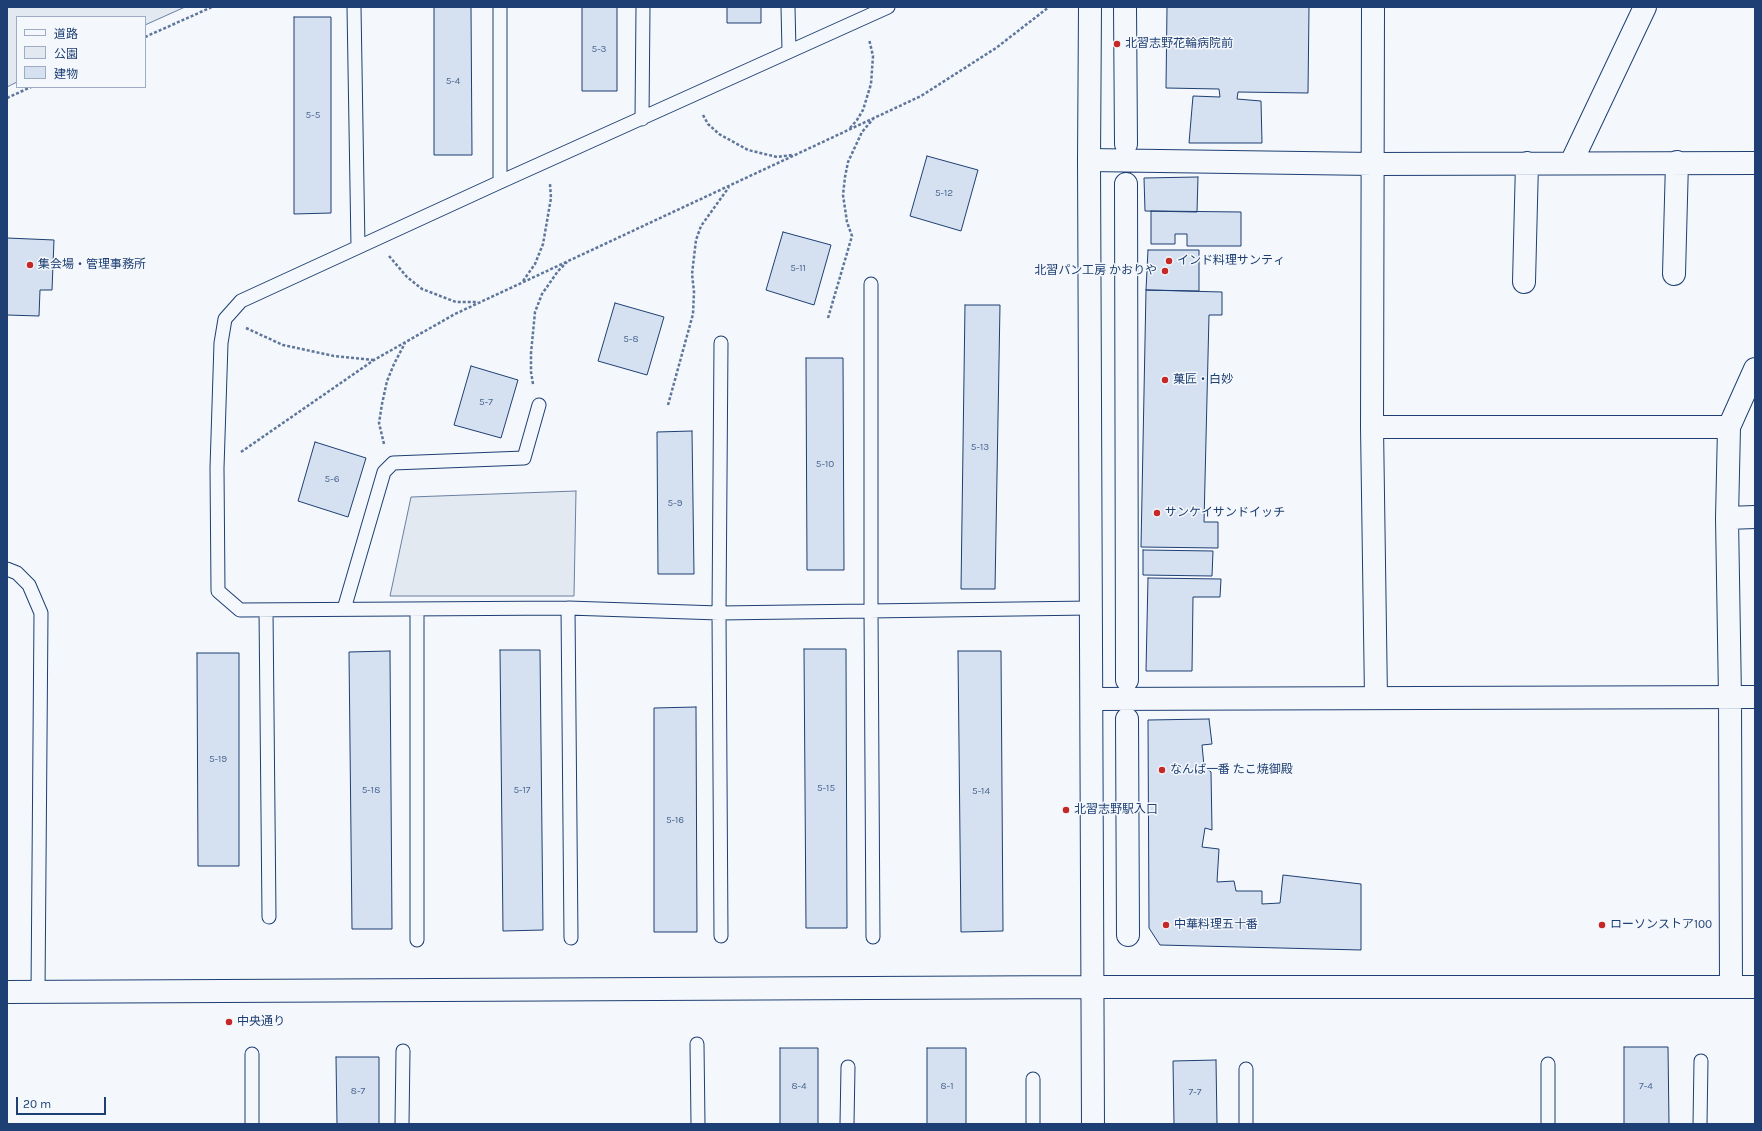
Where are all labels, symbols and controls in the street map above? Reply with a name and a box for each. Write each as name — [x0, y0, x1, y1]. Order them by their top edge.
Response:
legend — [16, 16, 146, 88]
text: 道路 — [54, 27, 78, 41]
place label: 北習志野花輪病院前 — [1125, 37, 1233, 51]
marker: 北習志野花輪病院前 — [1112, 39, 1122, 49]
house number: 5-3 — [591, 43, 607, 55]
text: 公園 — [54, 47, 78, 61]
text: 建物 — [54, 67, 78, 81]
house number: 5-4 — [446, 75, 460, 87]
house number: 5-5 — [306, 109, 320, 121]
house number: 5-12 — [935, 187, 953, 199]
place label: インド料理サンティ — [1177, 254, 1285, 268]
marker: インド料理サンティ — [1164, 256, 1174, 266]
place label: 集会場・管理事務所 — [38, 258, 146, 272]
marker: 集会場・管理事務所 — [25, 260, 35, 270]
house number: 5-11 — [790, 262, 806, 274]
place label: 北習パン工房 かおりや — [1034, 264, 1157, 278]
marker: 北習パン工房 かおりや — [1160, 266, 1170, 276]
house number: 5-8 — [623, 333, 639, 345]
place label: 菓匠・白妙 — [1173, 373, 1233, 387]
marker: 菓匠・白妙 — [1160, 375, 1170, 385]
house number: 5-7 — [479, 396, 493, 408]
house number: 5-13 — [971, 441, 989, 453]
house number: 5-10 — [816, 458, 834, 470]
house number: 5-6 — [325, 473, 339, 485]
house number: 5-9 — [668, 497, 682, 509]
place label: サンケイサンドイッチ — [1165, 506, 1285, 520]
marker: サンケイサンドイッチ — [1152, 508, 1162, 518]
house number: 5-19 — [209, 753, 227, 765]
place label: なんば一番 たこ焼御殿 — [1170, 763, 1293, 777]
marker: なんば一番 たこ焼御殿 — [1157, 765, 1167, 775]
house number: 5-15 — [817, 782, 835, 794]
house number: 5-18 — [362, 784, 380, 796]
house number: 5-17 — [513, 784, 531, 796]
house number: 5-14 — [972, 785, 990, 797]
place label: 北習志野駅入口 — [1074, 803, 1158, 817]
marker: 北習志野駅入口 — [1061, 805, 1071, 815]
house number: 5-16 — [666, 814, 684, 826]
place label: 中華料理五十番 — [1174, 918, 1258, 932]
place label: ローソンストア100 — [1610, 918, 1712, 932]
marker: 中華料理五十番 — [1161, 920, 1171, 930]
marker: ローソンストア100 — [1597, 920, 1607, 930]
place label: 中央通り — [237, 1015, 285, 1029]
marker: 中央通り — [224, 1017, 234, 1027]
house number: 8-4 — [791, 1080, 807, 1092]
house number: 8-1 — [941, 1080, 953, 1092]
house number: 7-4 — [1639, 1080, 1653, 1092]
house number: 8-7 — [351, 1085, 365, 1097]
house number: 7-7 — [1189, 1086, 1201, 1098]
scale bar — [18, 1089, 108, 1115]
text: 20 m — [23, 1097, 51, 1111]

